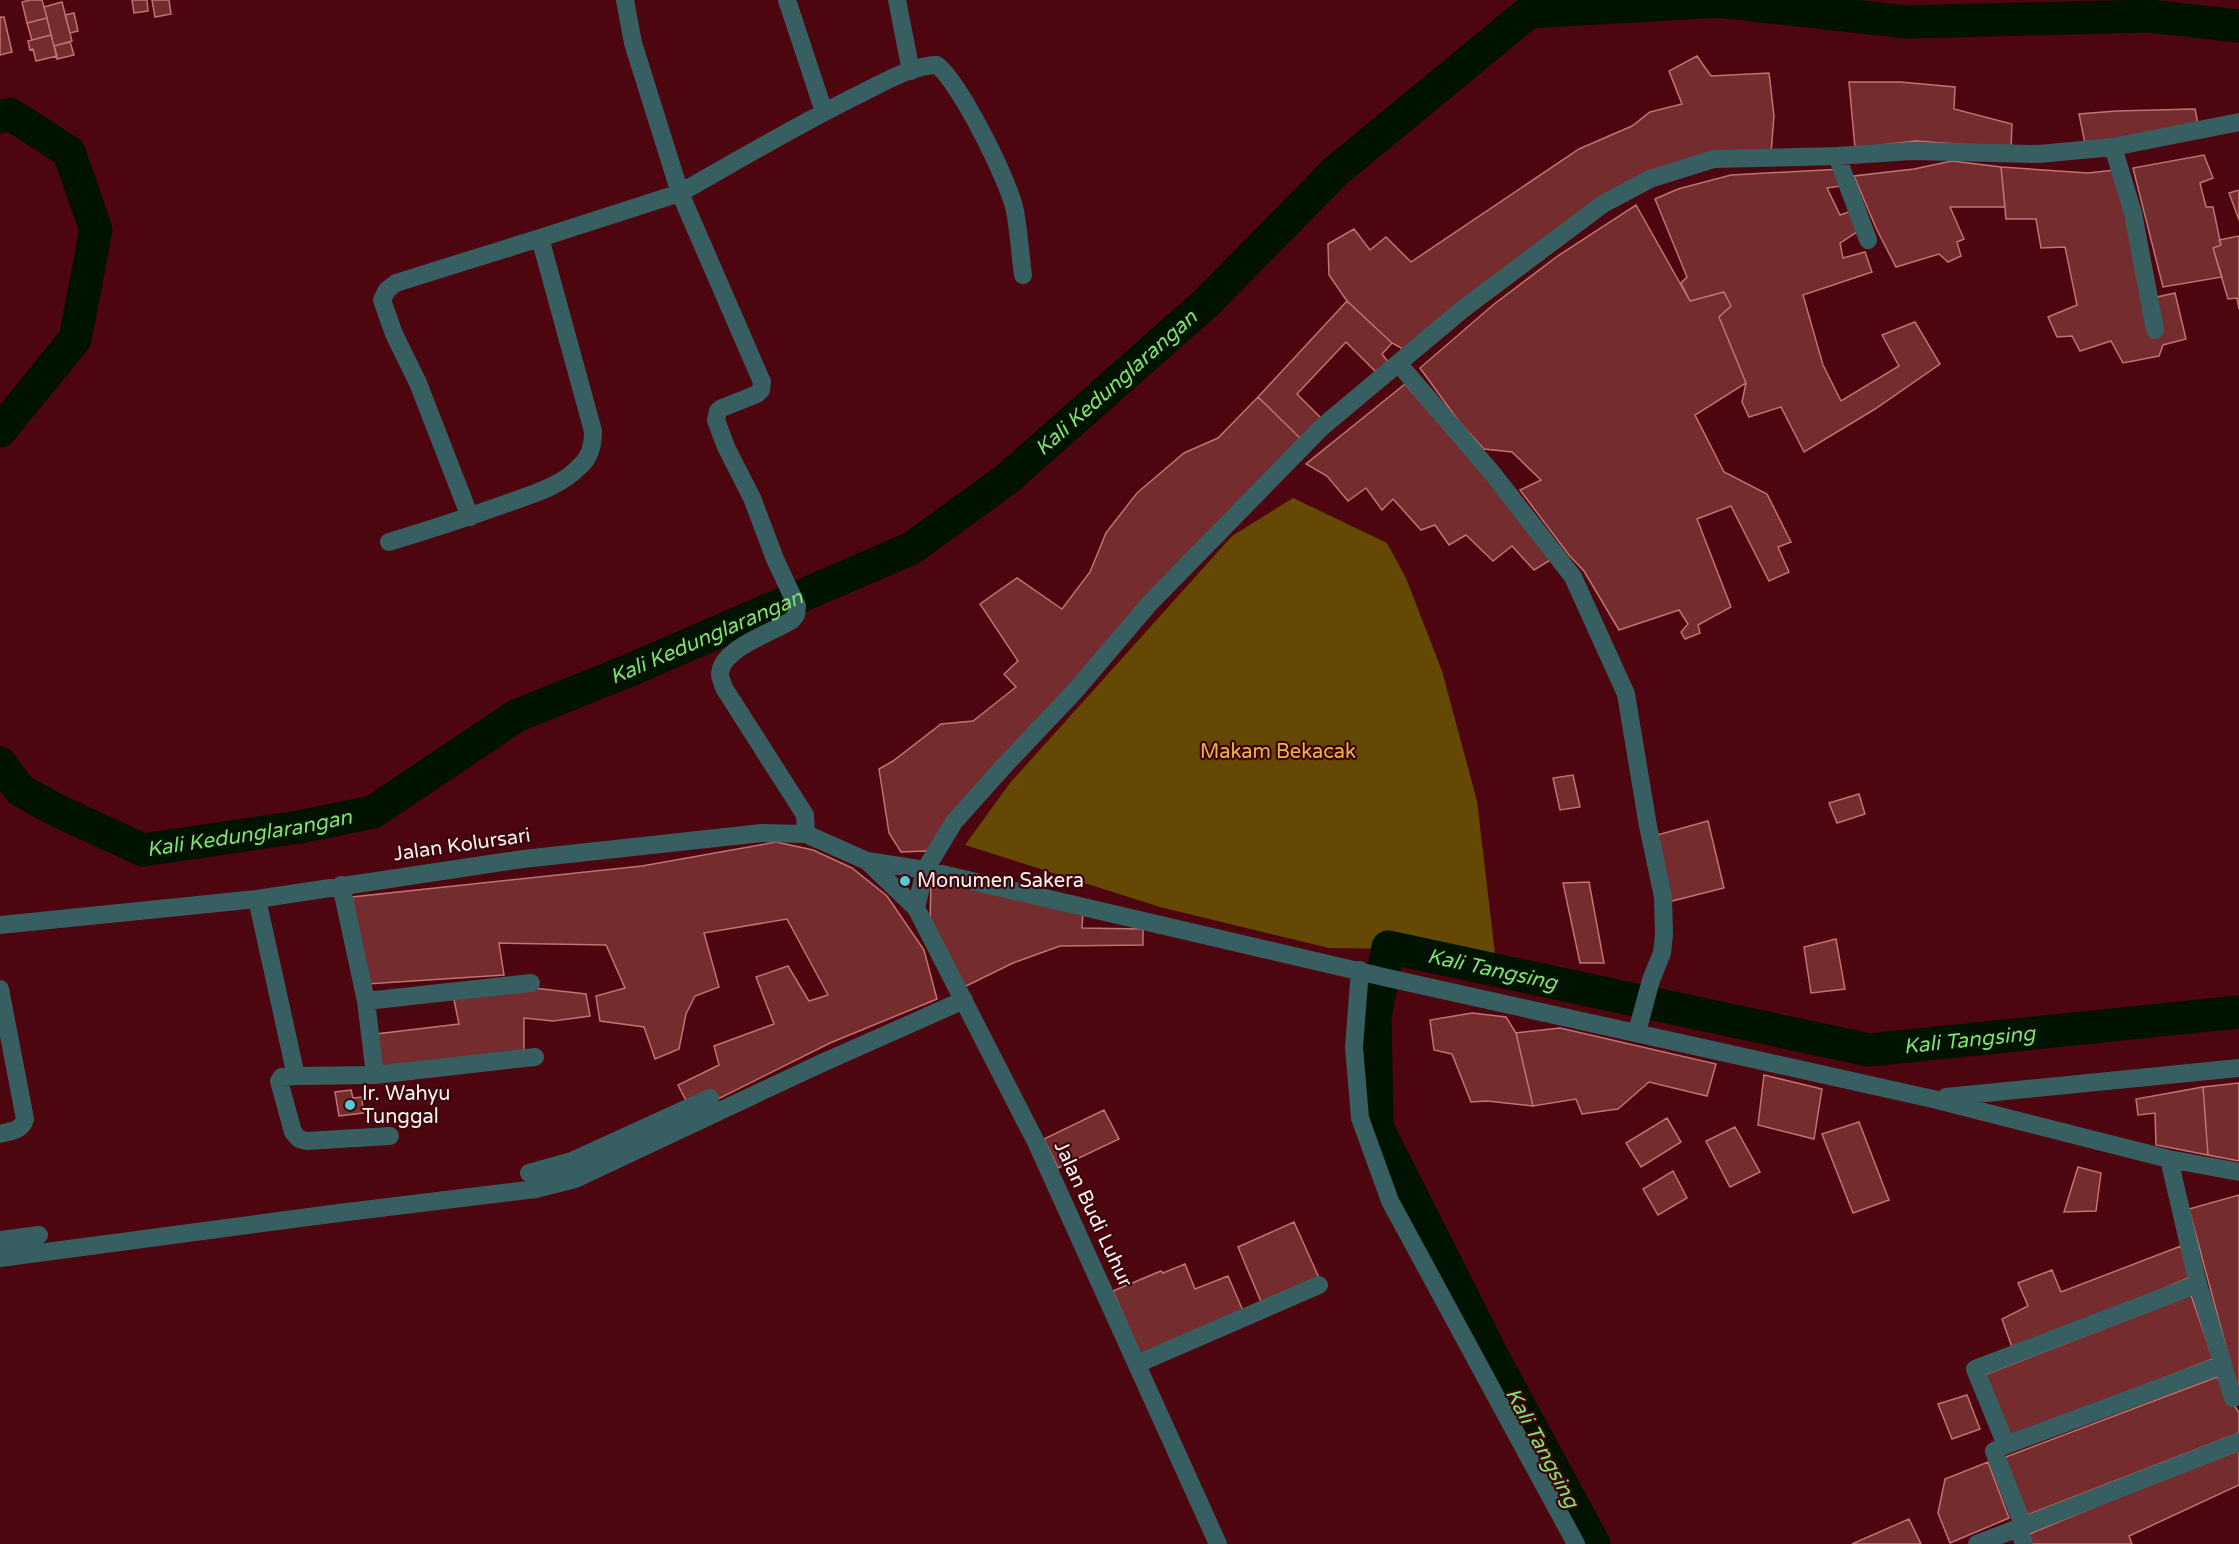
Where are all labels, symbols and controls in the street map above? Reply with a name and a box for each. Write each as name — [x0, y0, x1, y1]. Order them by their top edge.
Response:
water label: Kali Kedunglarangan — [1030, 304, 1203, 461]
water label: Kali Kedunglarangan — [606, 584, 808, 689]
park label: Makam Bekacak — [1200, 740, 1356, 764]
water label: Kali Kedunglarangan — [145, 804, 355, 862]
street label: Jalan Kolursari — [392, 824, 532, 866]
place label: Monumen Sakera — [917, 869, 1084, 893]
marker: Monumen Sakera — [898, 874, 912, 888]
water label: Kali Tangsing — [1425, 943, 1561, 996]
water label: Kali Tangsing — [1902, 1020, 2038, 1059]
place label: Ir. Wahyu Tunggal — [362, 1082, 451, 1129]
marker: Ir. Wahyu Tunggal — [343, 1098, 357, 1112]
street label: Jalan Budi Luhur — [1049, 1137, 1138, 1291]
water label: Kali Tangsing — [1500, 1384, 1585, 1514]

